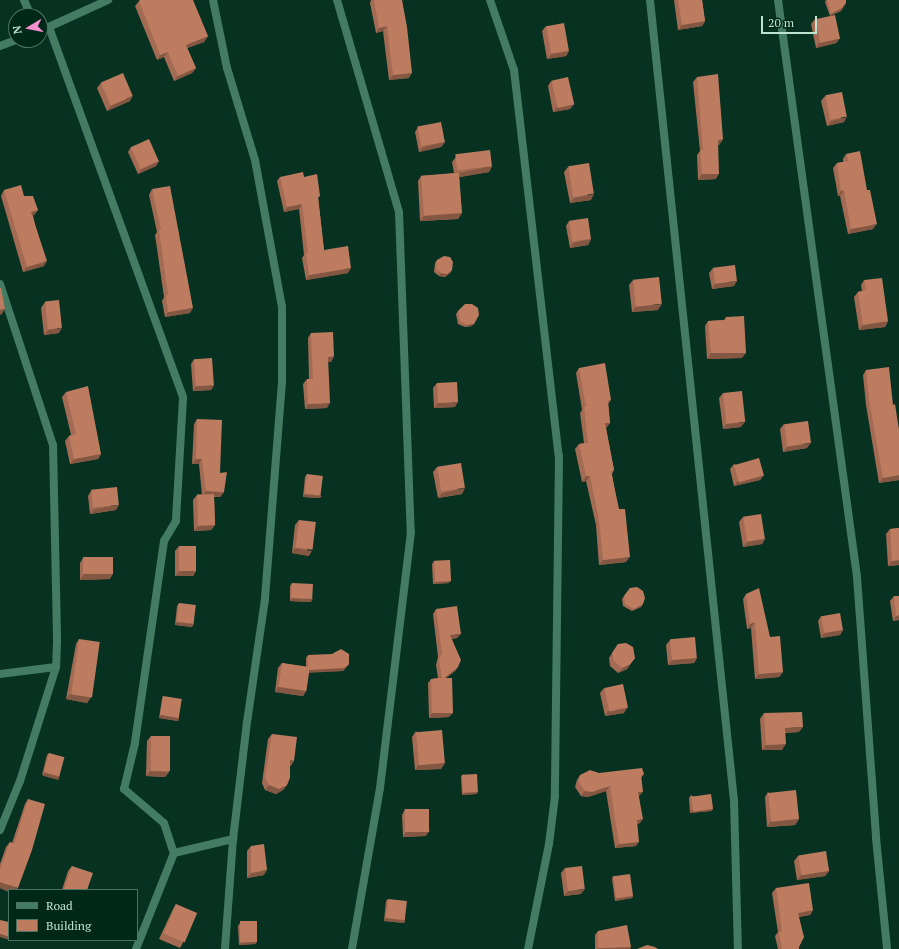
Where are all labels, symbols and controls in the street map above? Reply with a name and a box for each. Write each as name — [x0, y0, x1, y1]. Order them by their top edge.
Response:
north arrow — [8, 8, 48, 48]
scale bar — [763, 8, 819, 34]
text: 20 m — [768, 15, 794, 30]
text: N — [10, 25, 25, 35]
legend — [8, 889, 138, 941]
text: Road — [46, 898, 73, 913]
text: Building — [46, 918, 91, 933]

